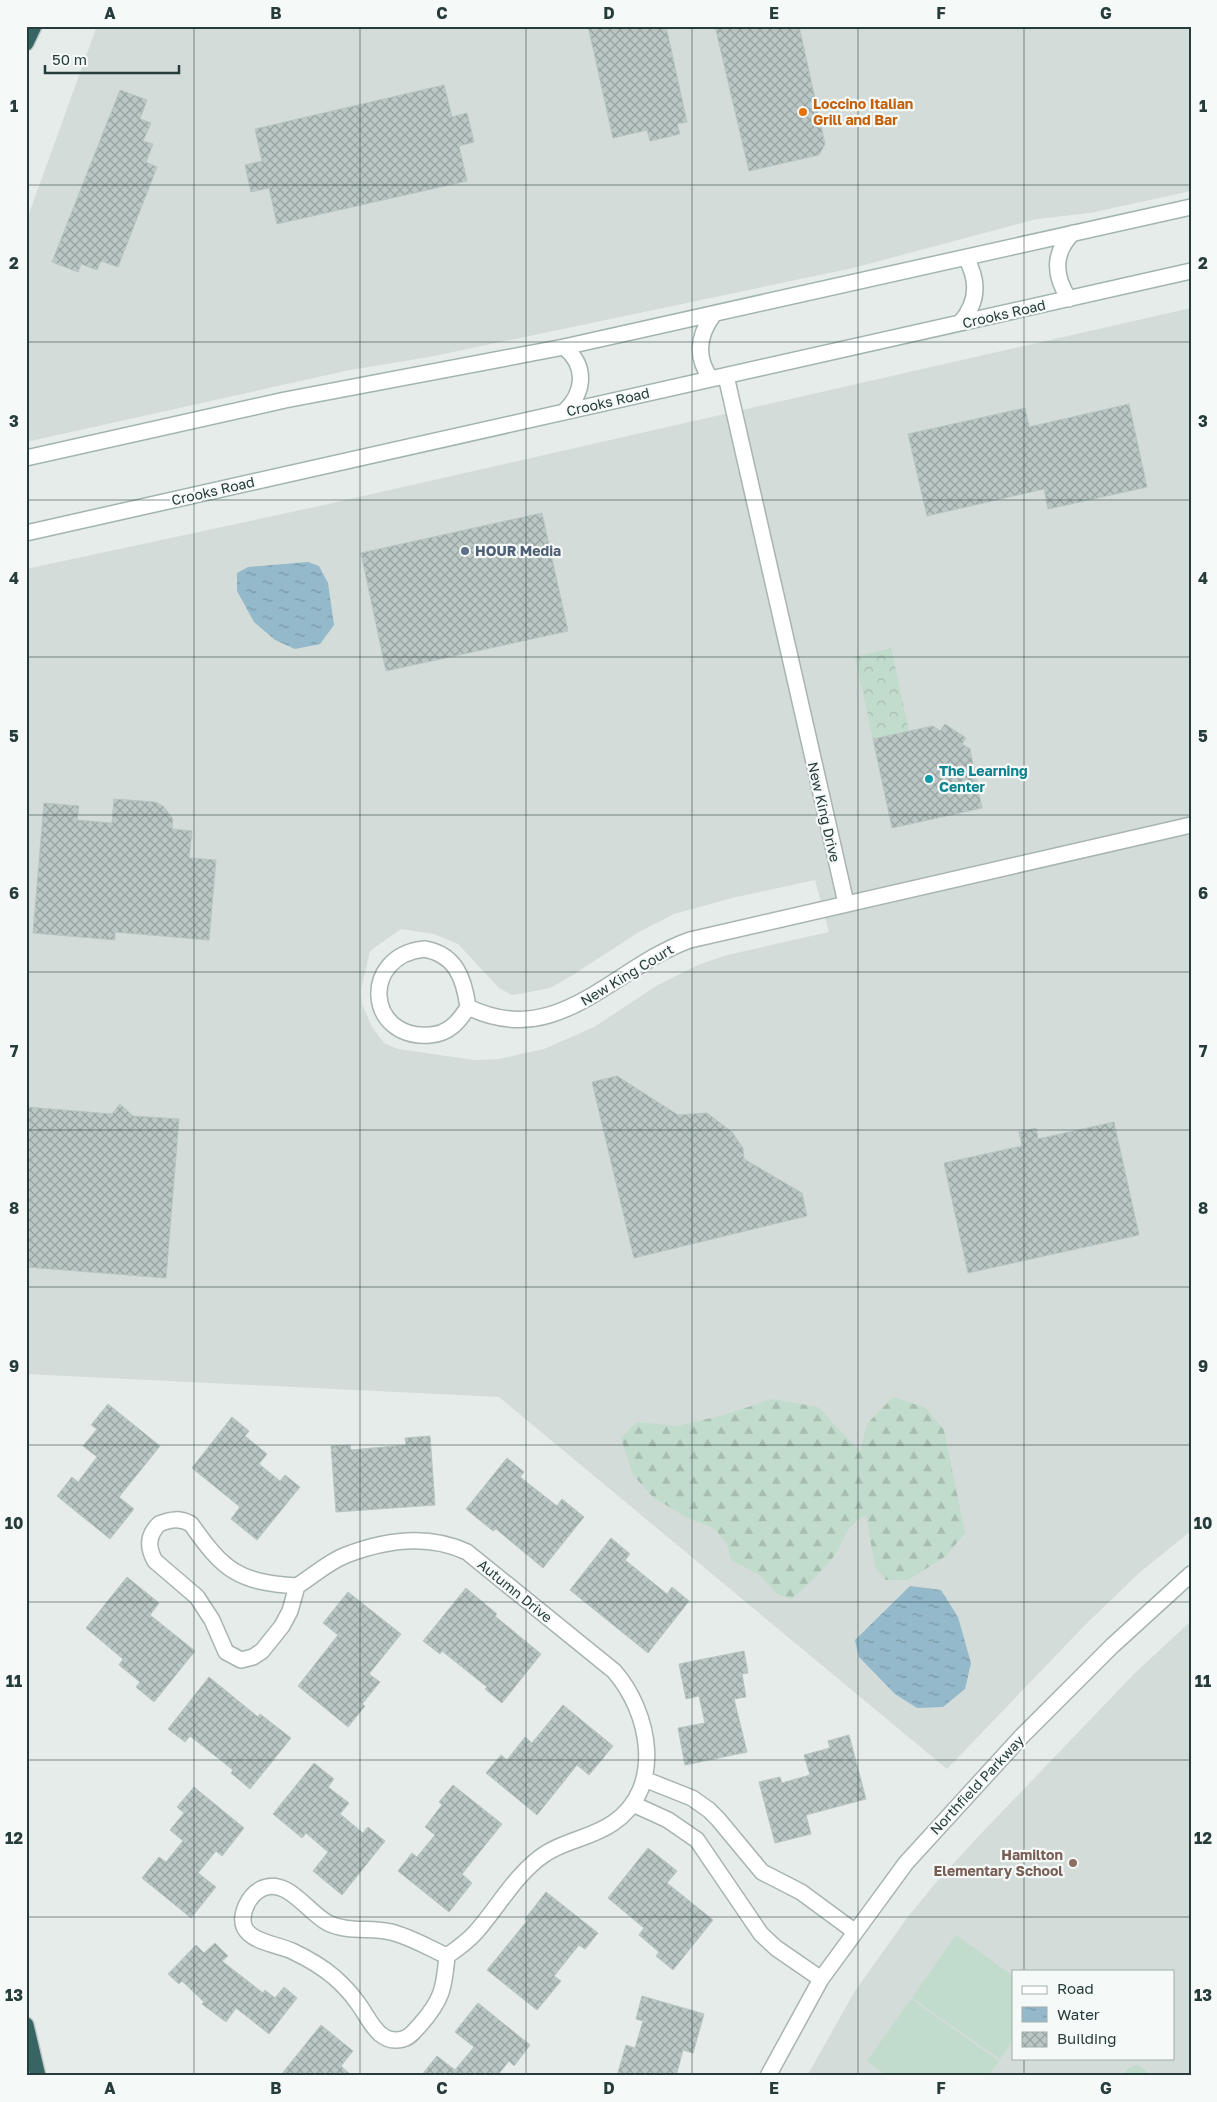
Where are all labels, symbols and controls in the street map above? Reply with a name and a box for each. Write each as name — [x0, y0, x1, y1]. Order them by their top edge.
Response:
text: A — [104, 3, 116, 23]
text: B — [270, 3, 282, 23]
text: C — [436, 3, 448, 23]
text: D — [603, 3, 615, 23]
text: E — [769, 3, 779, 23]
text: F — [936, 3, 946, 23]
text: G — [1100, 3, 1112, 23]
scale bar — [45, 42, 179, 74]
text: 50 m — [52, 50, 87, 68]
place label: Loccino Italian Grill and Bar — [813, 95, 913, 128]
text: 1 — [10, 96, 18, 116]
text: 1 — [1199, 96, 1207, 116]
marker: Loccino Italian Grill and Bar — [797, 106, 809, 118]
text: 2 — [9, 253, 19, 273]
text: 2 — [1198, 253, 1208, 273]
street label: Crooks Road — [961, 296, 1047, 331]
street label: Crooks Road — [565, 384, 651, 419]
text: 3 — [9, 411, 19, 431]
text: 3 — [1198, 411, 1208, 431]
street label: Crooks Road — [170, 473, 256, 508]
place label: HOUR Media — [475, 542, 561, 559]
marker: HOUR Media — [459, 545, 471, 557]
text: 4 — [9, 568, 19, 588]
text: 4 — [1198, 568, 1208, 588]
text: 5 — [9, 726, 19, 746]
text: 5 — [1198, 726, 1208, 746]
street label: New King Drive — [805, 760, 844, 864]
place label: The Learning Center — [939, 762, 1028, 795]
marker: The Learning Center — [923, 773, 935, 785]
text: 6 — [9, 883, 19, 903]
text: 6 — [1198, 883, 1208, 903]
street label: New King Court — [577, 940, 676, 1009]
text: 7 — [10, 1041, 19, 1061]
text: 7 — [1199, 1041, 1208, 1061]
text: 8 — [9, 1198, 19, 1218]
text: 8 — [1198, 1198, 1208, 1218]
text: 9 — [9, 1356, 19, 1376]
text: 9 — [1198, 1356, 1208, 1376]
text: 10 — [5, 1513, 23, 1533]
text: 10 — [1194, 1513, 1212, 1533]
street label: Autumn Drive — [475, 1555, 556, 1626]
text: 11 — [6, 1671, 22, 1691]
text: 11 — [1195, 1671, 1211, 1691]
street label: Northfield Parkway — [926, 1731, 1027, 1838]
text: 12 — [5, 1828, 23, 1848]
text: 12 — [1194, 1828, 1212, 1848]
place label: Hamilton Elementary School — [934, 1846, 1063, 1879]
marker: Hamilton Elementary School — [1067, 1857, 1079, 1869]
legend — [1012, 1970, 1174, 2060]
text: Road — [1057, 1979, 1094, 1997]
text: 13 — [5, 1985, 23, 2005]
text: 13 — [1194, 1985, 1212, 2005]
text: Water — [1057, 2005, 1100, 2023]
text: Building — [1057, 2029, 1117, 2047]
text: A — [104, 2078, 116, 2098]
text: B — [270, 2078, 282, 2098]
text: C — [436, 2078, 448, 2098]
text: D — [603, 2078, 615, 2098]
text: E — [769, 2078, 779, 2098]
text: F — [936, 2078, 946, 2098]
text: G — [1100, 2078, 1112, 2098]

